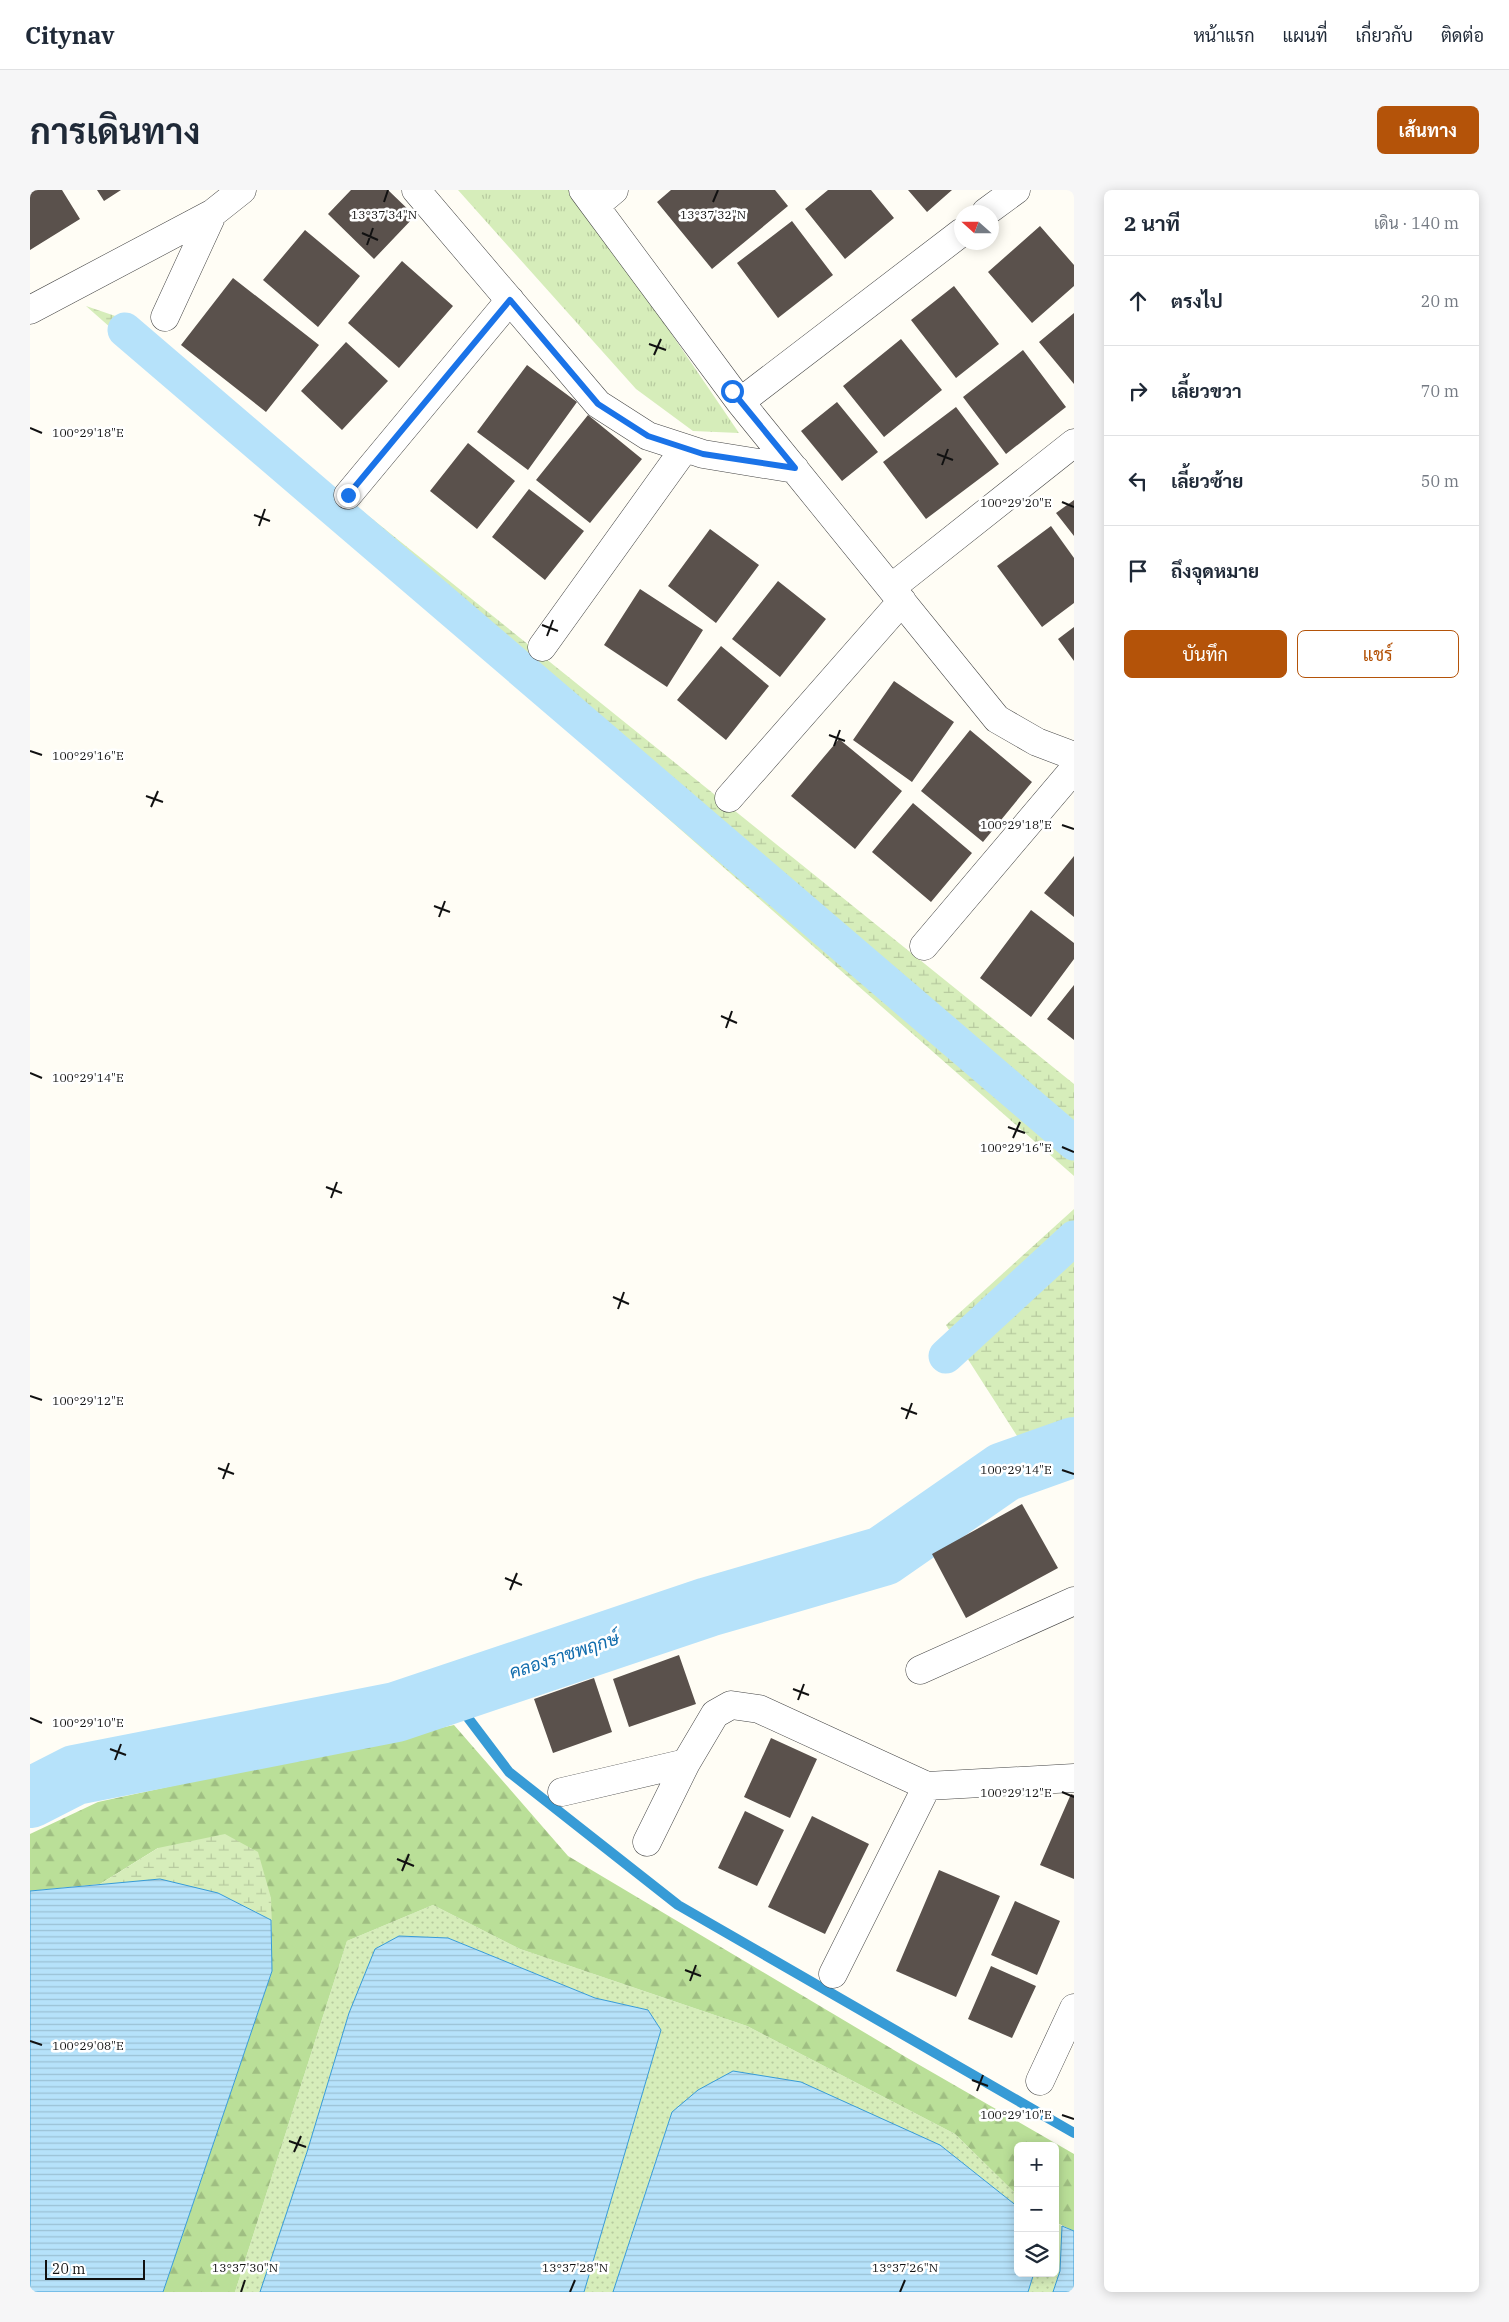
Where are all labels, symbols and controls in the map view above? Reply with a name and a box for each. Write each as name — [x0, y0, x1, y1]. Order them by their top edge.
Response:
text: Citynav — [25, 19, 114, 51]
text: หน้าแรก — [1193, 24, 1255, 47]
text: แผนที่ — [1283, 24, 1327, 47]
text: เกี่ยวกับ — [1355, 24, 1413, 47]
text: ติดต่อ — [1441, 24, 1484, 47]
button: เส้นทาง — [1377, 106, 1479, 154]
text: การเดินทาง — [30, 108, 200, 154]
north arrow — [954, 205, 999, 250]
text: 13°37'34"N — [351, 207, 417, 222]
text: 13°37'32"N — [680, 207, 746, 222]
text: 2 นาที — [1124, 209, 1180, 237]
text: เดิน · 140 m — [1374, 213, 1459, 233]
icon: ahead — [1124, 287, 1152, 315]
text: ตรงไป — [1171, 289, 1223, 313]
text: 20 m — [1421, 291, 1459, 311]
icon: right — [1124, 377, 1152, 405]
text: เลี้ยวขวา — [1171, 379, 1242, 403]
route start — [721, 380, 744, 403]
text: 70 m — [1421, 381, 1459, 401]
text: 100°29'18"E — [52, 425, 124, 440]
icon: left — [1124, 467, 1152, 495]
text: เลี้ยวซ้าย — [1171, 469, 1243, 493]
text: 50 m — [1421, 471, 1459, 491]
route end — [337, 484, 360, 507]
text: 100°29'20"E — [980, 495, 1052, 510]
icon: arrive — [1124, 557, 1152, 585]
text: ถึงจุดหมาย — [1171, 559, 1259, 583]
button: บันทึก — [1124, 630, 1287, 678]
button: แชร์ — [1297, 630, 1459, 678]
text: 100°29'16"E — [52, 748, 124, 763]
text: 100°29'18"E — [980, 817, 1052, 832]
text: 100°29'14"E — [52, 1070, 124, 1085]
text: 100°29'16"E — [980, 1140, 1052, 1155]
text: 100°29'12"E — [52, 1393, 124, 1408]
text: 100°29'14"E — [980, 1462, 1052, 1477]
water label: คลองราชพฤกษ์ — [506, 1625, 625, 1684]
text: 100°29'10"E — [52, 1715, 124, 1730]
text: 100°29'12"E — [980, 1785, 1052, 1800]
text: 100°29'08"E — [52, 2038, 124, 2053]
text: 100°29'10"E — [980, 2107, 1052, 2122]
map controls — [1014, 2142, 1059, 2277]
button: + — [1014, 2142, 1059, 2187]
button: − — [1014, 2187, 1059, 2232]
button: layers — [1014, 2232, 1059, 2277]
scale bar — [45, 2257, 145, 2280]
text: 20 m — [52, 2260, 85, 2278]
text: 13°37'30"N — [212, 2260, 278, 2275]
text: 13°37'28"N — [542, 2260, 608, 2275]
text: 13°37'26"N — [872, 2260, 938, 2275]

